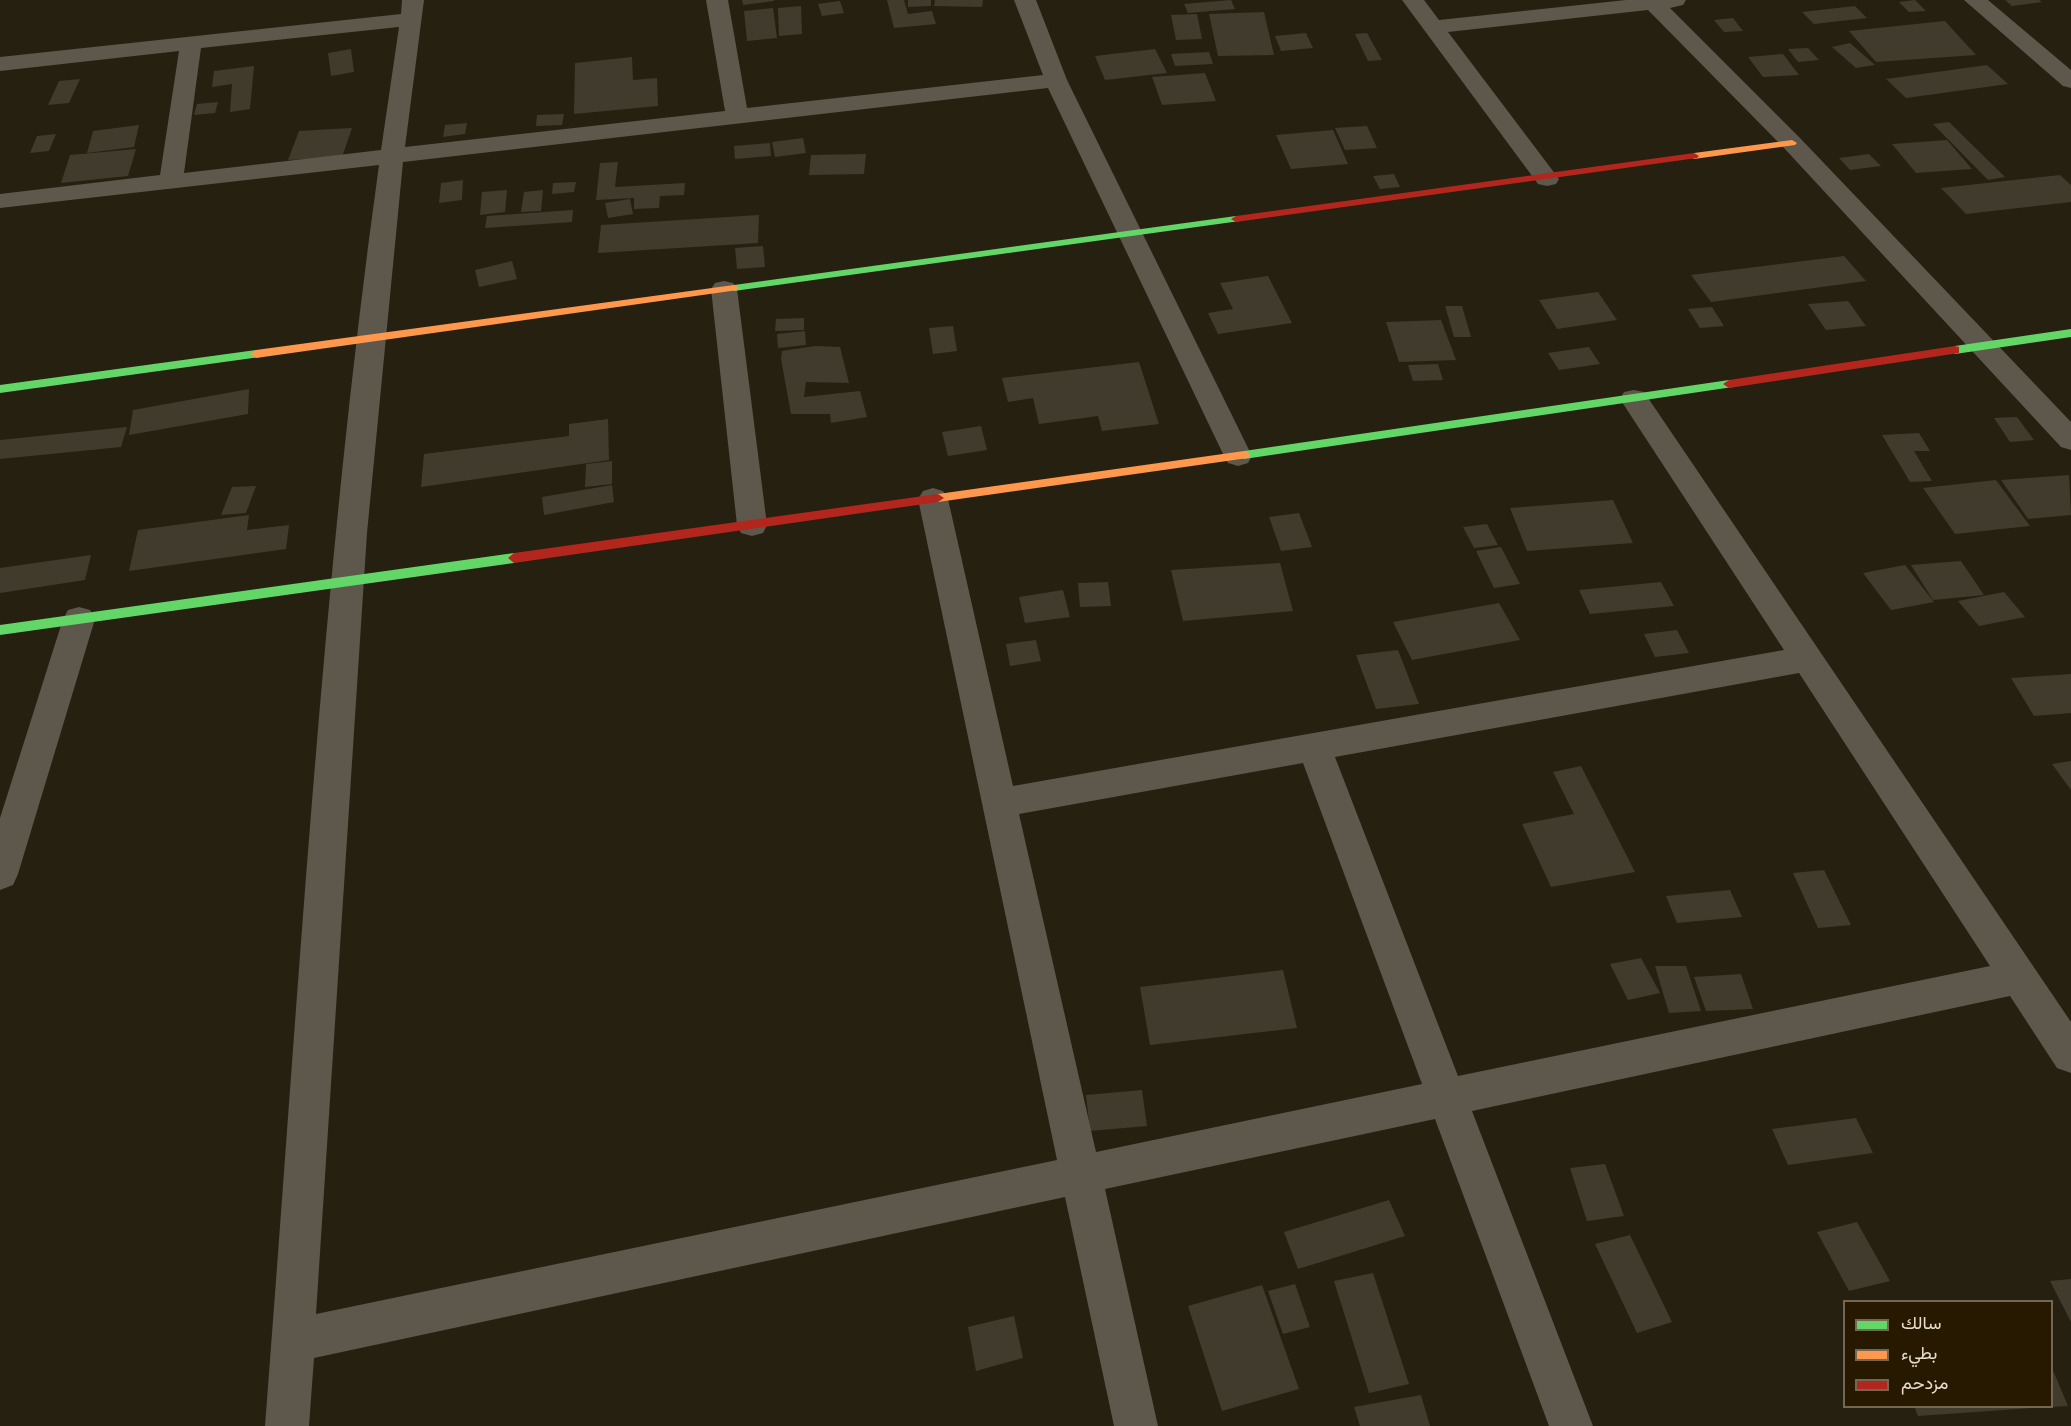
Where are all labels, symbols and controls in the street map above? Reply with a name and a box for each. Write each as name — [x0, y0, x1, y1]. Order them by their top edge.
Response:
legend — [1843, 1300, 2053, 1408]
text: سالك — [1901, 1312, 1941, 1333]
text: بطيء — [1901, 1342, 1937, 1363]
text: مزدحم — [1901, 1372, 1948, 1393]

